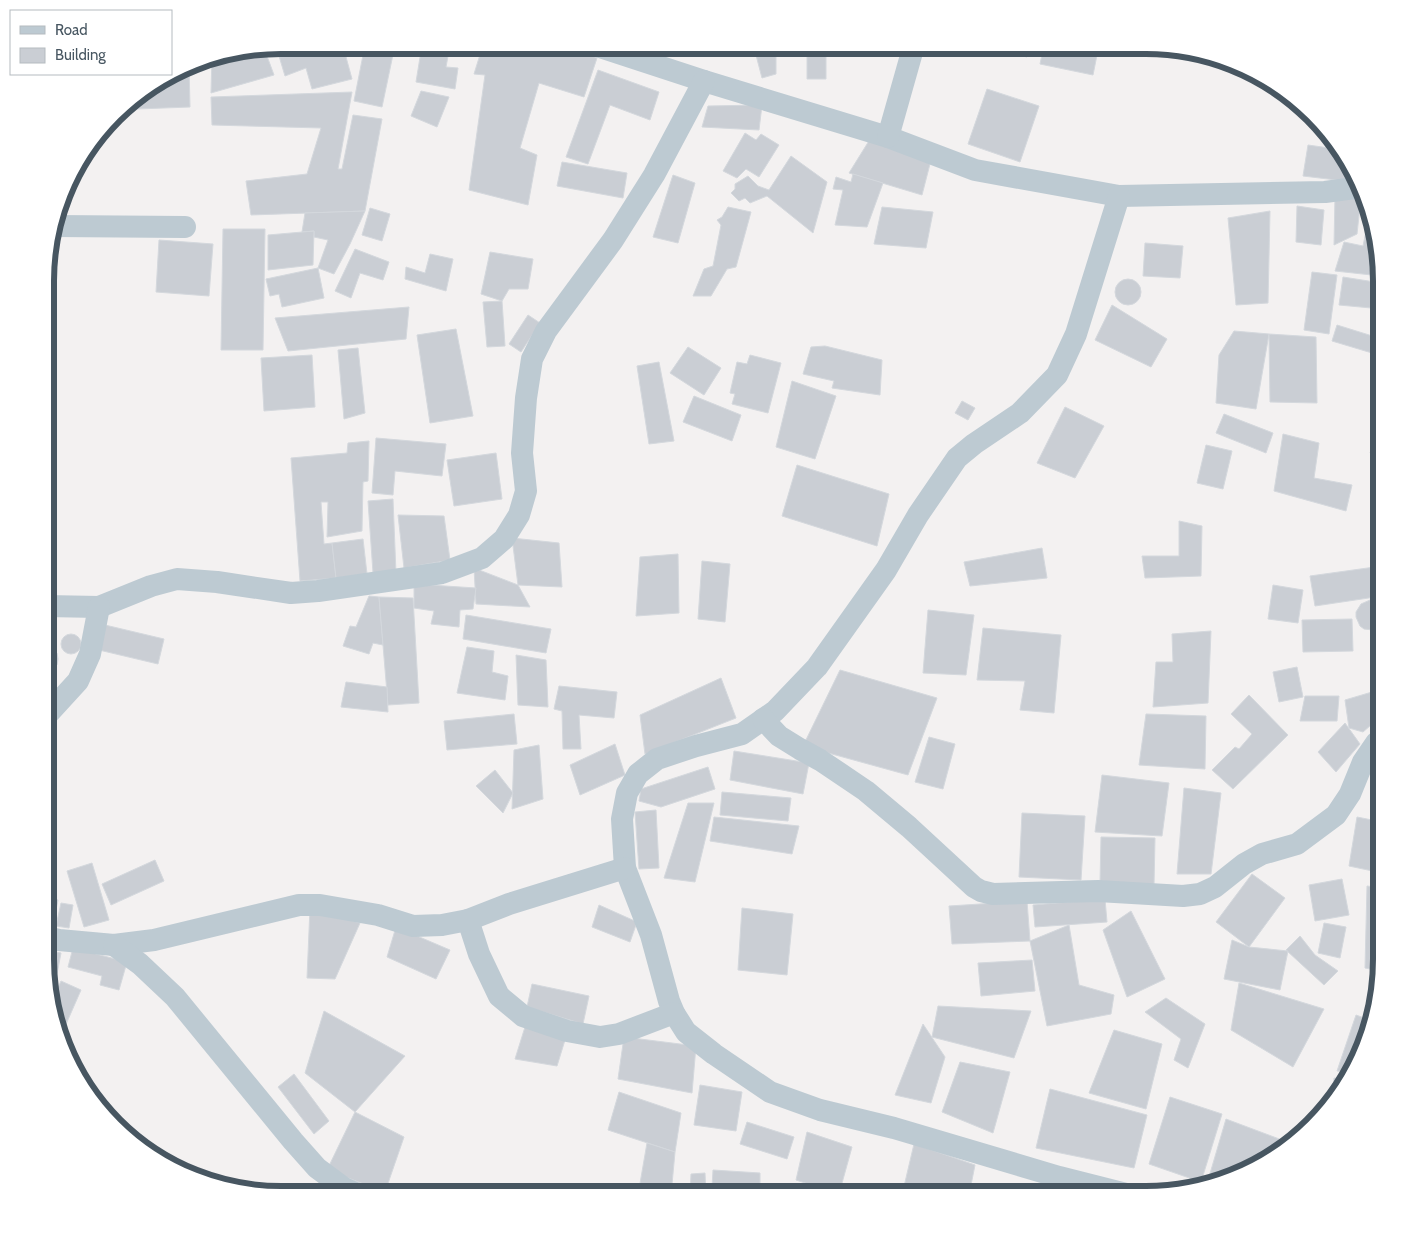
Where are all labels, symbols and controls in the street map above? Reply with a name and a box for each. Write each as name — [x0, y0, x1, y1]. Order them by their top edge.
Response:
legend — [10, 10, 172, 75]
text: Road — [55, 21, 88, 39]
text: Building — [55, 46, 106, 64]

